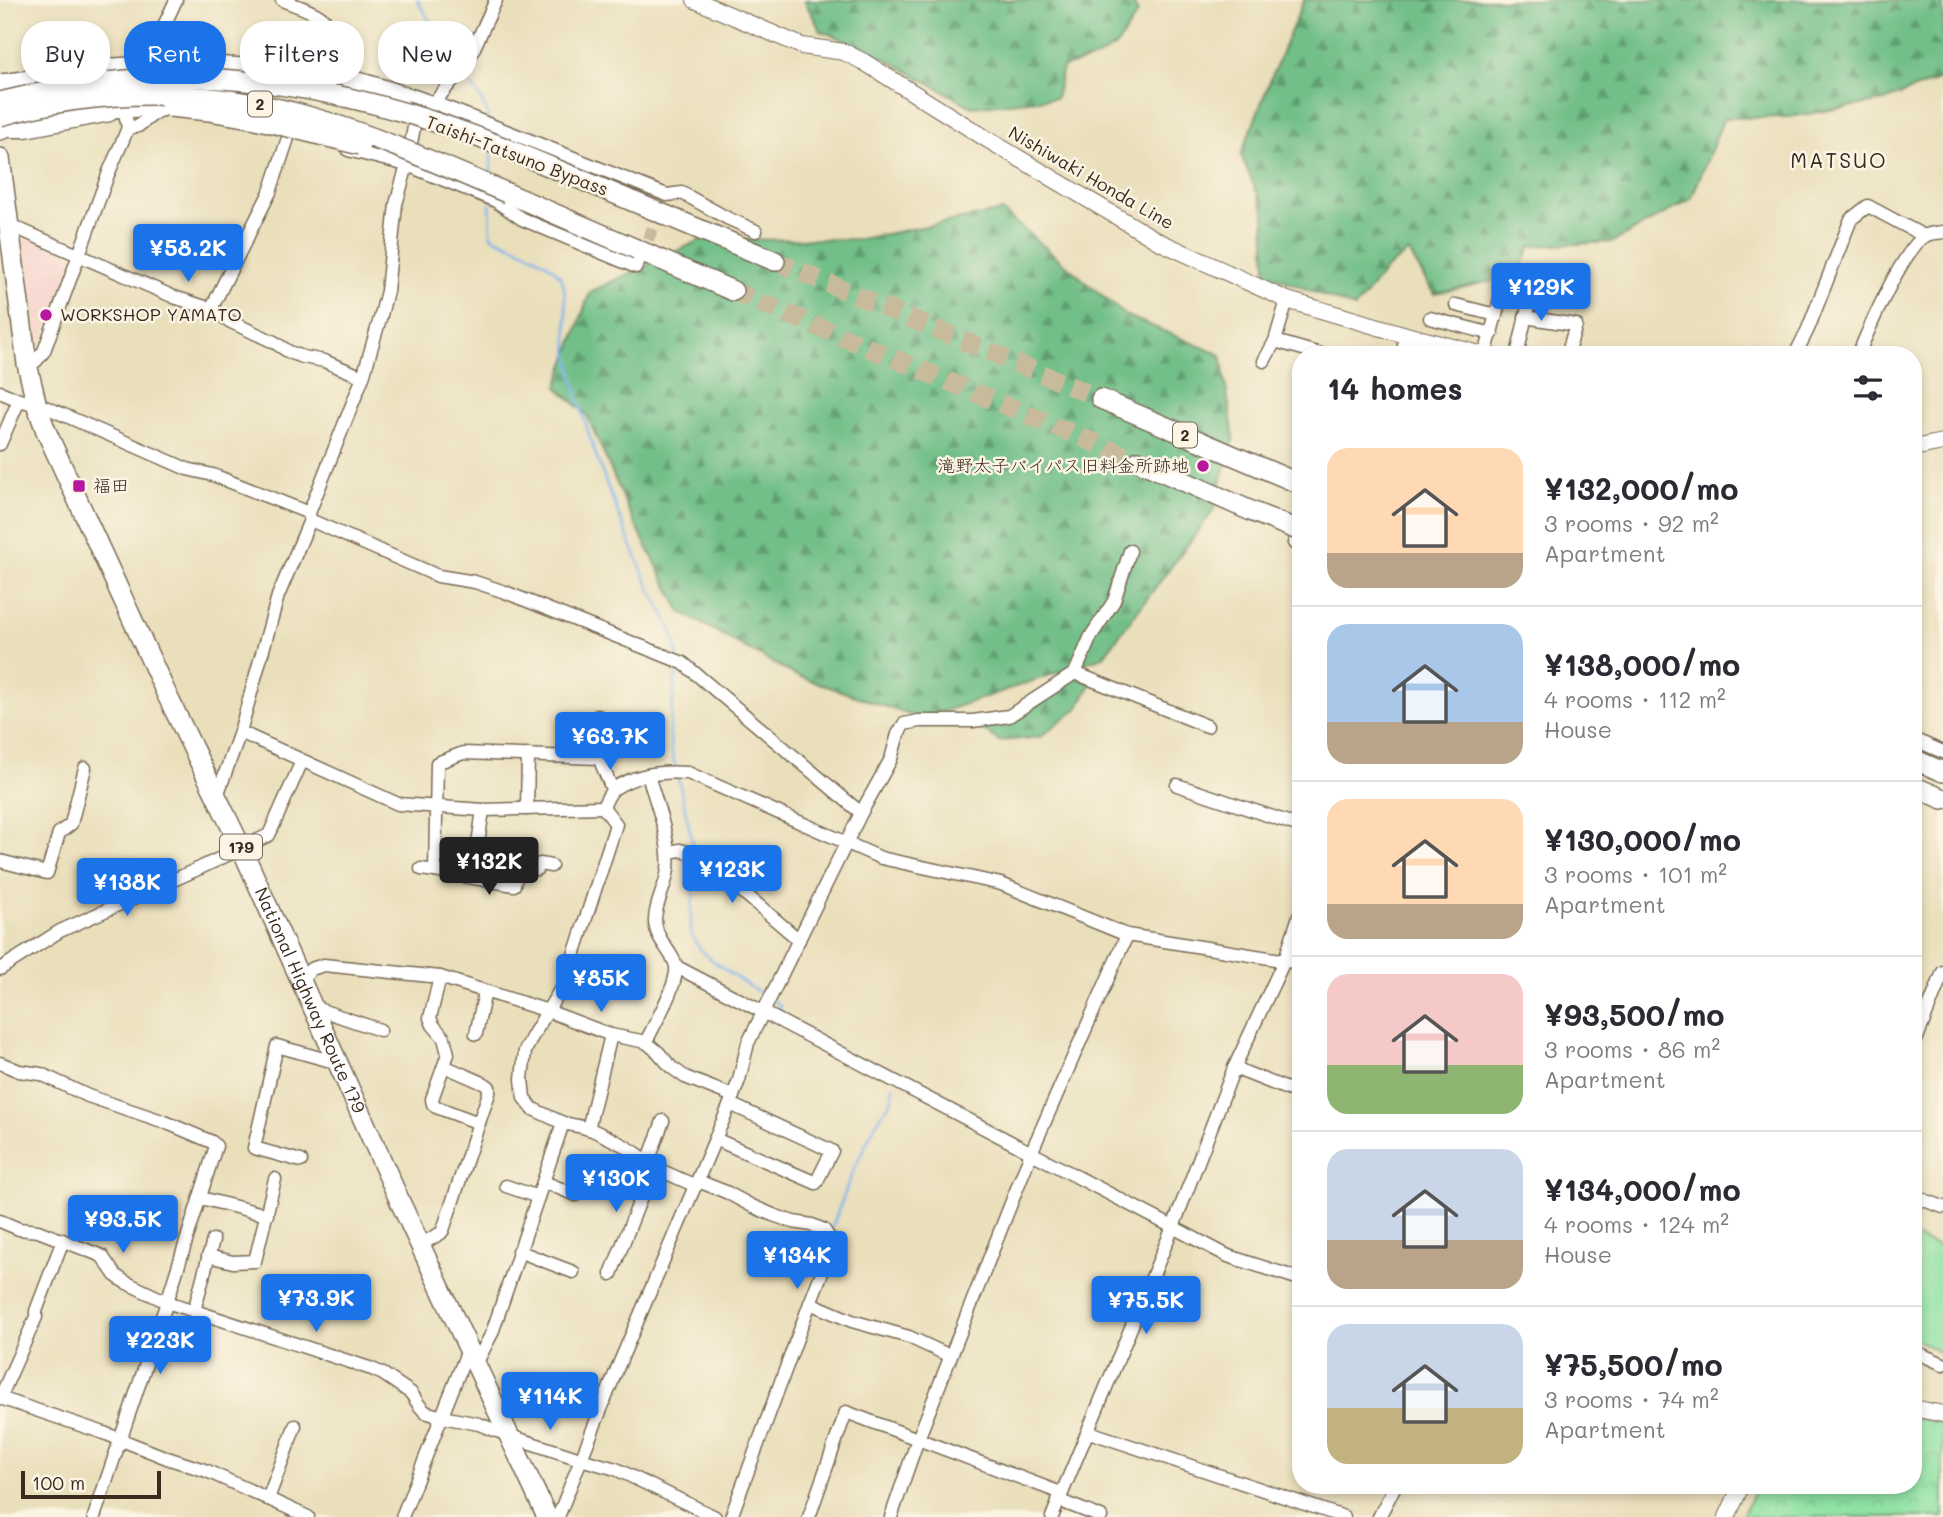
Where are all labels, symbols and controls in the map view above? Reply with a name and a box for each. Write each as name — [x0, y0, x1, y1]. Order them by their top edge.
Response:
chip: Buy — [21, 21, 110, 84]
chip: Rent — [124, 21, 226, 84]
chip: Filters — [240, 21, 364, 84]
chip: New — [378, 21, 477, 84]
road number: 2 — [248, 92, 272, 116]
street label: Taishi-Tatsuno Bypass — [423, 109, 612, 201]
street label: Nishiwaki Honda Line — [1004, 120, 1179, 234]
district label: MATSUO — [1790, 146, 1888, 173]
pin: ¥58.2K — [131, 224, 245, 284]
text: ¥58.2K — [149, 232, 227, 262]
pin: ¥129K — [1492, 264, 1590, 323]
text: ¥129K — [1507, 271, 1575, 301]
place label: WORKSHOP YAMATO — [60, 302, 242, 326]
marker: WORKSHOP YAMATO — [38, 307, 54, 323]
text: 14 homes — [1327, 368, 1463, 408]
icon: filters — [1849, 369, 1887, 407]
road number: 2 — [1173, 422, 1197, 448]
place label: 滝野太子バイパス旧料金所跡地 — [937, 453, 1189, 477]
marker: 滝野太子バイパス旧料金所跡地 — [1195, 458, 1211, 474]
text: ¥132,000/mo — [1544, 468, 1738, 508]
place label: 福田 — [93, 473, 129, 497]
icon: home — [1383, 476, 1467, 560]
marker: 福田 — [71, 478, 87, 494]
text: 3 rooms · 92 m² — [1544, 508, 1719, 538]
text: Apartment — [1544, 538, 1666, 568]
text: ¥138,000/mo — [1544, 644, 1740, 684]
icon: home — [1383, 652, 1467, 736]
text: 4 rooms · 112 m² — [1544, 684, 1726, 714]
pin: ¥63.7K — [553, 712, 667, 772]
text: House — [1544, 714, 1612, 744]
text: ¥63.7K — [571, 720, 649, 750]
text: ¥130,000/mo — [1544, 819, 1741, 859]
icon: home — [1383, 827, 1467, 911]
road number: 179 — [220, 834, 262, 860]
pin: ¥132K — [440, 838, 538, 897]
text: ¥132K — [455, 845, 523, 875]
pin: ¥123K — [683, 846, 781, 905]
text: ¥123K — [698, 853, 766, 883]
pin: ¥138K — [78, 858, 176, 918]
text: 3 rooms · 101 m² — [1544, 859, 1727, 889]
text: ¥138K — [93, 866, 161, 896]
street label: National Highway Route 179 — [250, 883, 372, 1117]
text: Apartment — [1544, 889, 1666, 919]
pin: ¥85K — [560, 954, 642, 1014]
text: ¥85K — [572, 962, 630, 992]
text: ¥93,500/mo — [1544, 994, 1725, 1034]
icon: home — [1383, 1002, 1467, 1086]
text: 3 rooms · 86 m² — [1544, 1034, 1720, 1064]
text: Apartment — [1544, 1064, 1666, 1094]
pin: ¥130K — [567, 1154, 665, 1214]
text: ¥130K — [582, 1162, 650, 1192]
text: ¥134,000/mo — [1544, 1169, 1741, 1209]
icon: home — [1383, 1177, 1467, 1261]
pin: ¥93.5K — [66, 1196, 180, 1255]
text: ¥93.5K — [84, 1203, 162, 1233]
text: 4 rooms · 124 m² — [1544, 1209, 1729, 1239]
pin: ¥134K — [748, 1232, 846, 1291]
text: ¥134K — [763, 1239, 831, 1269]
text: House — [1544, 1239, 1612, 1269]
pin: ¥73.9K — [259, 1274, 373, 1334]
pin: ¥75.5K — [1089, 1276, 1203, 1336]
text: ¥73.9K — [277, 1282, 355, 1312]
text: ¥75.5K — [1108, 1284, 1184, 1314]
pin: ¥223K — [111, 1316, 209, 1376]
text: ¥223K — [125, 1324, 195, 1354]
text: ¥75,500/mo — [1544, 1344, 1723, 1384]
icon: home — [1383, 1352, 1467, 1436]
pin: ¥114K — [501, 1372, 599, 1432]
text: ¥114K — [517, 1380, 583, 1410]
text: 3 rooms · 74 m² — [1544, 1384, 1719, 1414]
text: Apartment — [1544, 1414, 1666, 1444]
scale bar — [21, 1468, 161, 1500]
text: 100 m — [32, 1470, 85, 1495]

